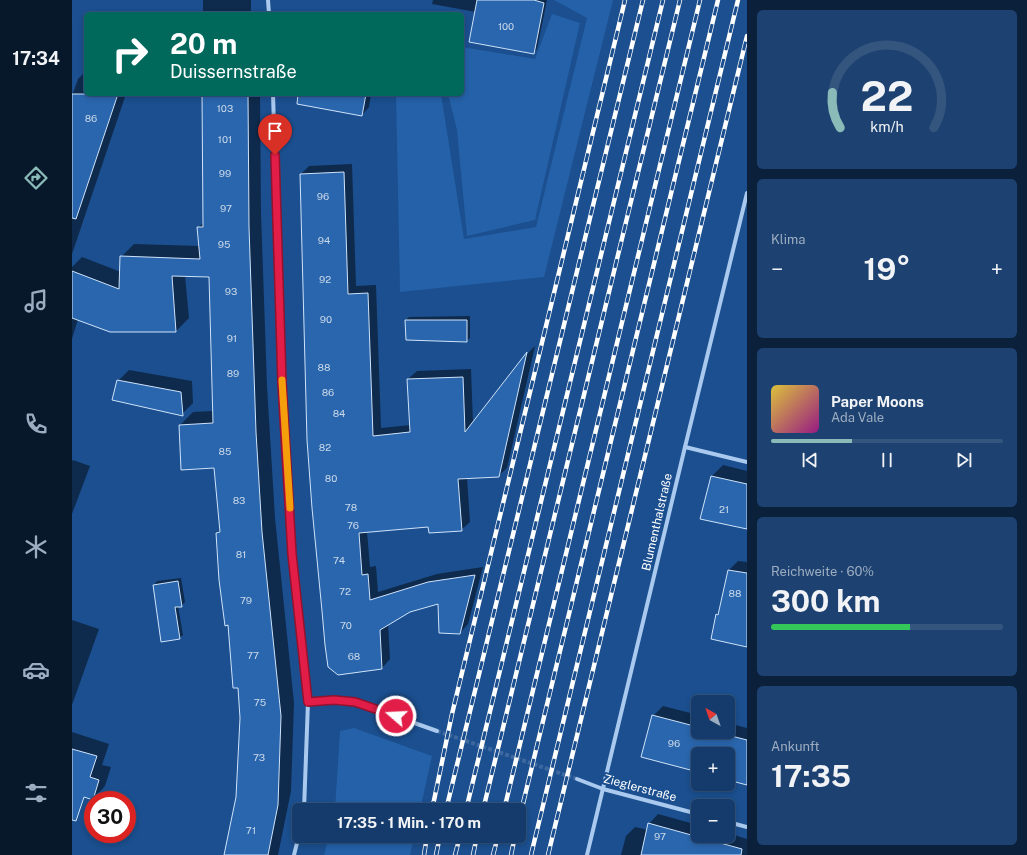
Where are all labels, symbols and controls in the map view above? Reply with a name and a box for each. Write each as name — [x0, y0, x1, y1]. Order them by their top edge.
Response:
house number: 100 — [498, 20, 514, 32]
text: 20 m — [170, 27, 237, 60]
icon: right — [104, 28, 156, 80]
text: 17:34 — [12, 48, 60, 69]
text: Duissernstraße — [170, 61, 297, 82]
text: 22 — [861, 70, 913, 119]
house number: 103 — [217, 102, 233, 114]
house number: 86 — [85, 112, 97, 124]
pin — [258, 114, 292, 155]
text: km/h — [870, 117, 904, 134]
icon: arrive — [264, 120, 286, 142]
house number: 101 — [218, 133, 232, 145]
icon: directions — [22, 164, 50, 192]
house number: 99 — [219, 167, 231, 179]
house number: 96 — [317, 190, 329, 202]
house number: 97 — [220, 202, 232, 214]
text: Klima — [771, 232, 805, 247]
house number: 94 — [318, 234, 330, 246]
house number: 95 — [218, 238, 230, 250]
text: 19° — [864, 251, 910, 287]
text: − — [771, 256, 783, 282]
text: + — [991, 256, 1003, 282]
house number: 92 — [319, 273, 331, 285]
house number: 93 — [225, 285, 237, 297]
icon: music — [22, 287, 50, 315]
house number: 90 — [320, 313, 332, 325]
house number: 91 — [227, 332, 237, 344]
house number: 88 — [318, 361, 330, 373]
house number: 89 — [227, 367, 239, 379]
house number: 86 — [322, 386, 334, 398]
text: Paper Moons — [831, 393, 924, 410]
house number: 84 — [333, 407, 345, 419]
icon: phone — [22, 410, 50, 438]
text: Ada Vale — [831, 410, 884, 425]
house number: 82 — [319, 441, 331, 453]
house number: 85 — [219, 445, 231, 457]
icon: previous — [799, 449, 821, 471]
icon: pause — [876, 449, 898, 471]
icon: next — [953, 449, 975, 471]
house number: 80 — [325, 472, 337, 484]
street label: Blumenthalstraße — [639, 472, 675, 572]
house number: 83 — [233, 494, 245, 506]
house number: 78 — [345, 501, 357, 513]
house number: 21 — [719, 503, 729, 515]
house number: 76 — [347, 519, 359, 531]
icon: climate — [22, 533, 50, 561]
house number: 81 — [236, 548, 246, 560]
house number: 74 — [333, 554, 345, 566]
text: Reichweite · 60% — [771, 564, 874, 579]
text: 300 km — [771, 583, 880, 619]
house number: 72 — [339, 585, 351, 597]
house number: 88 — [729, 587, 741, 599]
house number: 79 — [240, 594, 252, 606]
house number: 70 — [340, 619, 352, 631]
house number: 77 — [247, 649, 259, 661]
house number: 68 — [348, 650, 360, 662]
icon: car — [22, 656, 50, 684]
position arrow — [375, 695, 417, 737]
north arrow — [691, 695, 735, 739]
map controls — [691, 695, 735, 843]
house number: 75 — [254, 696, 266, 708]
house number: 96 — [668, 737, 680, 749]
text: Ankunft — [771, 739, 820, 754]
button: + — [691, 747, 735, 791]
house number: 73 — [253, 751, 265, 763]
text: 17:35 — [771, 758, 851, 794]
street label: Zieglerstraße — [602, 772, 678, 805]
icon: filters — [22, 779, 50, 807]
speed limit sign: 30 — [84, 791, 136, 843]
button: − — [691, 799, 735, 843]
text: 17:35 · 1 Min. · 170 m — [337, 814, 481, 831]
house number: 71 — [246, 824, 256, 836]
house number: 97 — [654, 830, 666, 842]

